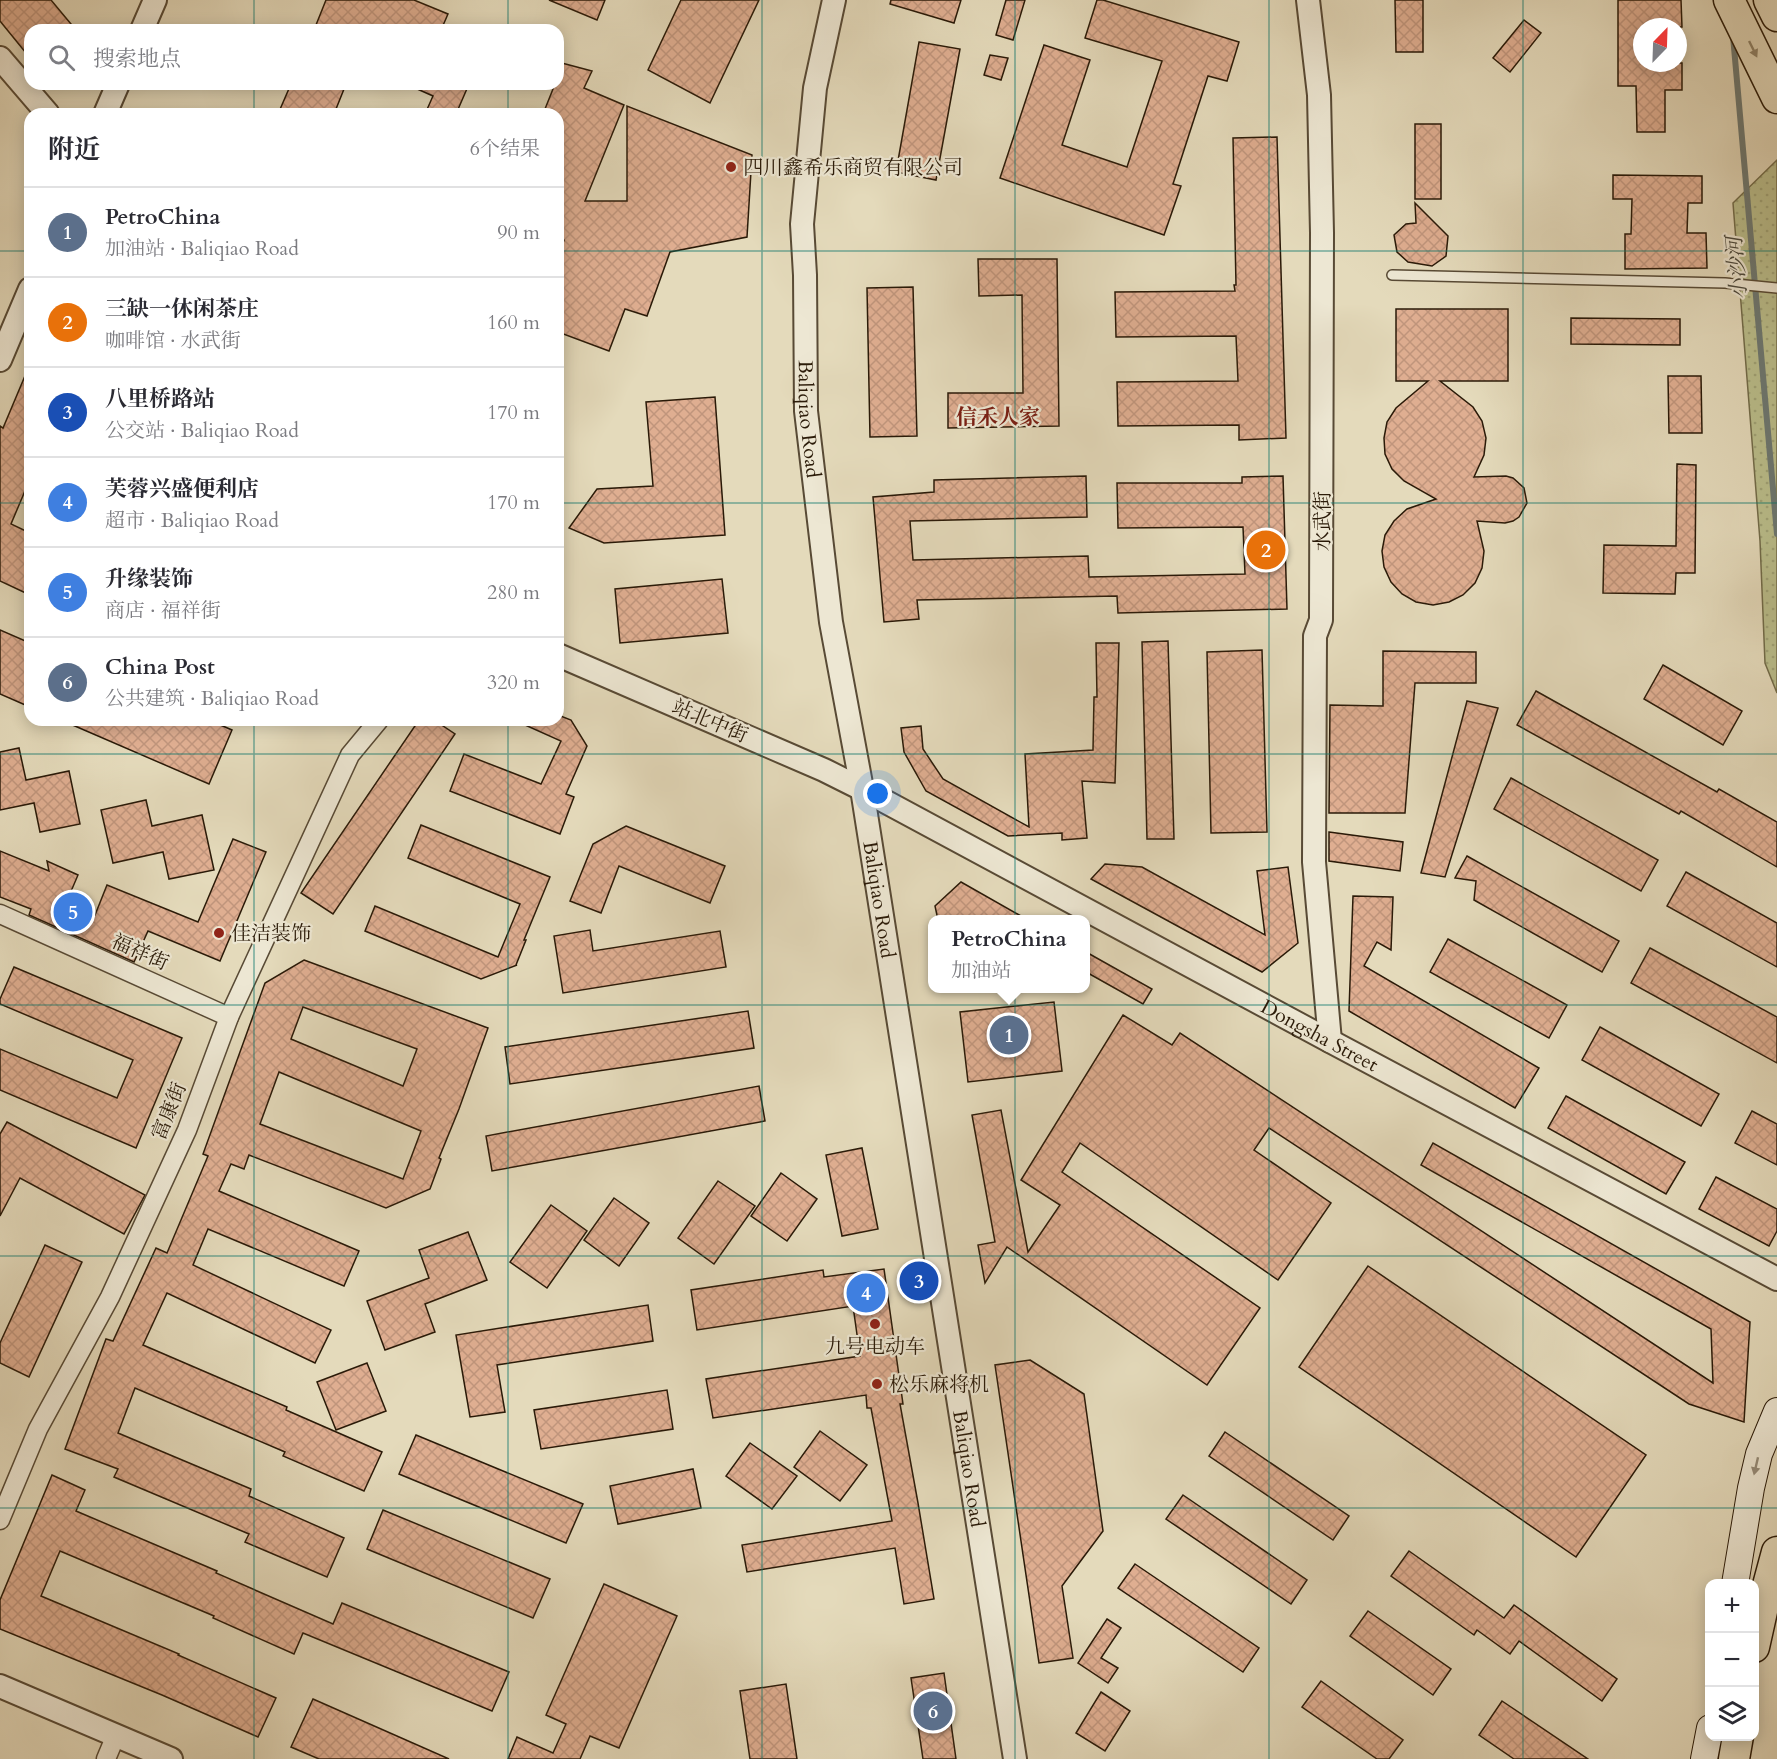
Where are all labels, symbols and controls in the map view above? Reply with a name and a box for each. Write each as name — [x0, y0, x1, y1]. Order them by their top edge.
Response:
north arrow — [1633, 18, 1687, 72]
search box — [24, 24, 564, 90]
one-way arrow — [1747, 40, 1757, 58]
icon: search — [45, 41, 78, 74]
text: 搜索地点 — [93, 44, 181, 74]
text: 附近 — [48, 132, 100, 167]
text: 6个结果 — [470, 135, 540, 162]
place label: 四川鑫希乐商贸有限公司 — [743, 154, 963, 181]
marker: 四川鑫希乐商贸有限公司 — [724, 160, 738, 174]
text: PetroChina — [105, 202, 220, 232]
text: 1 — [62, 219, 73, 246]
text: 90 m — [497, 219, 540, 246]
water label: 小沙河 — [1719, 231, 1754, 301]
text: 加油站 · Baliqiao Road — [105, 235, 299, 262]
text: 三缺一休闲茶庄 — [105, 294, 259, 324]
text: 2 — [62, 309, 73, 336]
text: 160 m — [487, 309, 540, 336]
text: 咖啡馆 · 水武街 — [105, 327, 241, 354]
street label: Baliqiao Road — [792, 360, 827, 480]
text: 八里桥路站 — [105, 384, 215, 414]
text: 3 — [62, 399, 73, 426]
text: 170 m — [487, 399, 540, 426]
district label: 信禾人家 — [956, 403, 1040, 432]
text: 公交站 · Baliqiao Road — [105, 417, 299, 444]
text: 芙蓉兴盛便利店 — [105, 474, 259, 504]
text: 4 — [62, 489, 73, 516]
text: 170 m — [487, 489, 540, 516]
street label: 水武街 — [1309, 491, 1336, 551]
text: 超市 · Baliqiao Road — [105, 507, 279, 534]
pin: 2 — [1246, 528, 1286, 572]
text: 升缘装饰 — [105, 564, 193, 594]
text: 5 — [62, 579, 73, 606]
text: 280 m — [487, 579, 540, 606]
text: 商店 · 福祥街 — [105, 597, 221, 624]
text: China Post — [105, 652, 215, 682]
text: 6 — [62, 669, 73, 696]
text: 320 m — [487, 669, 540, 696]
text: 公共建筑 · Baliqiao Road — [105, 685, 319, 712]
street label: 站北中街 — [668, 693, 752, 749]
your location — [863, 779, 892, 808]
street label: Baliqiao Road — [857, 839, 902, 960]
pin: 5 — [54, 890, 92, 934]
popup — [928, 915, 1090, 993]
place label: 佳洁装饰 — [231, 920, 311, 947]
text: PetroChina — [951, 924, 1067, 954]
marker: 佳洁装饰 — [212, 926, 226, 940]
street label: 福祥街 — [107, 927, 173, 977]
text: 加油站 — [951, 957, 1011, 984]
street label: Dongsha Street — [1256, 993, 1384, 1078]
pin: 1 — [990, 1012, 1028, 1058]
street label: 富康街 — [145, 1078, 193, 1144]
pin: 3 — [900, 1258, 938, 1304]
pin: 4 — [846, 1270, 886, 1316]
marker: 九号电动车 — [868, 1317, 882, 1331]
place label: 九号电动车 — [825, 1333, 925, 1360]
place label: 松乐麻将机 — [889, 1371, 989, 1398]
marker: 松乐麻将机 — [870, 1377, 884, 1391]
street label: Baliqiao Road — [947, 1408, 992, 1529]
one-way arrow — [1751, 1456, 1760, 1475]
map controls — [1705, 1579, 1759, 1741]
button: + — [1705, 1579, 1759, 1633]
button: − — [1705, 1633, 1759, 1687]
button: layers — [1705, 1687, 1759, 1741]
pin: 6 — [914, 1688, 952, 1734]

